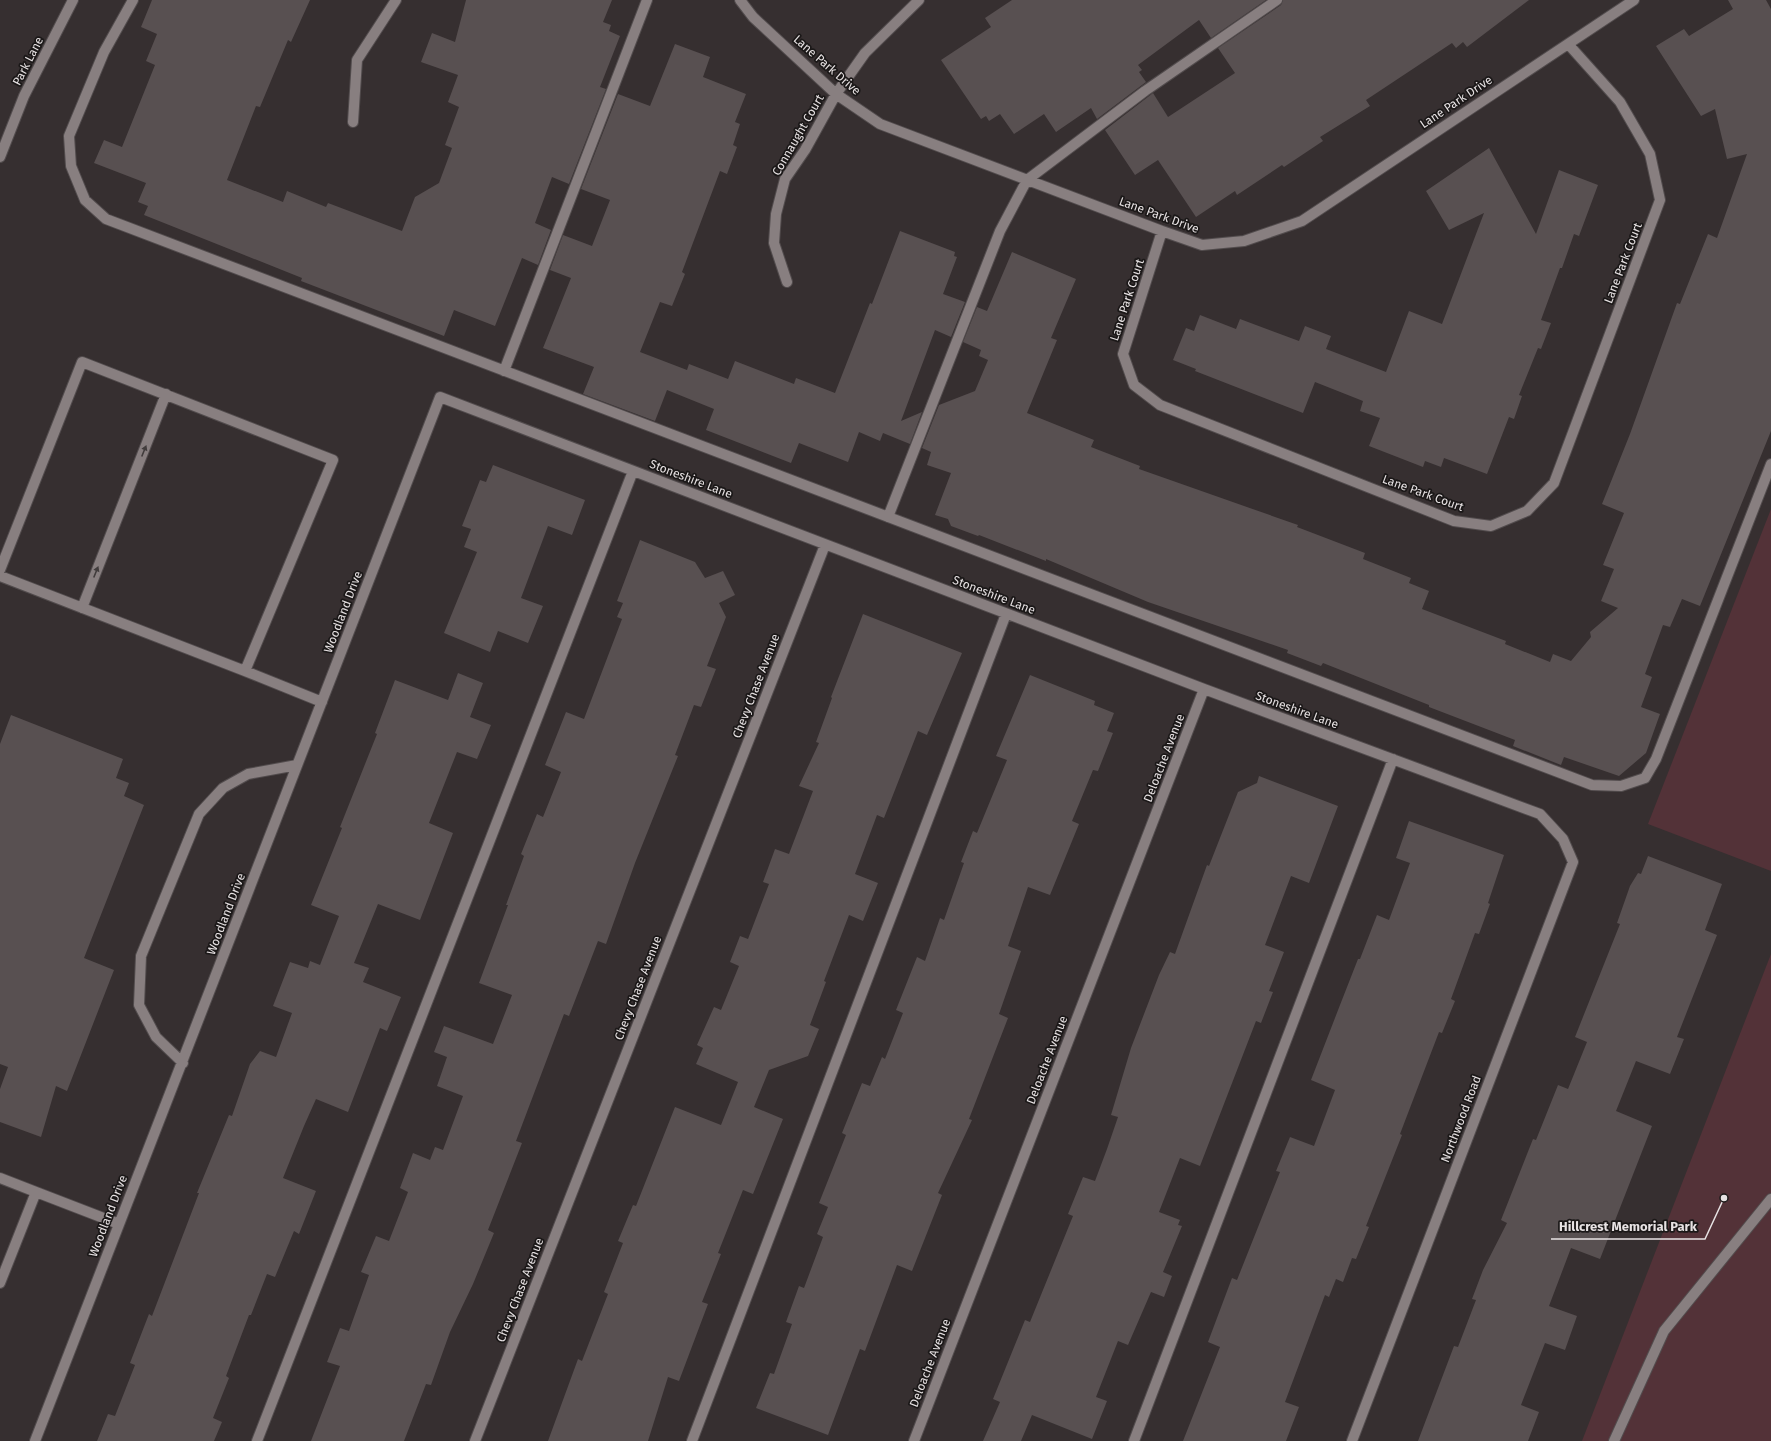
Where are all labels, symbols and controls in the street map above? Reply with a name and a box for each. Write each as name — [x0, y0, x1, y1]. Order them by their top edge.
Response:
street label: Lane Park Drive — [791, 32, 863, 98]
street label: Park Lane — [10, 34, 46, 88]
street label: Lane Park Drive — [1417, 73, 1495, 131]
street label: Connaught Court — [769, 91, 827, 178]
street label: Lane Park Drive — [1117, 194, 1201, 236]
street label: Lane Park Court — [1601, 220, 1645, 305]
street label: Lane Park Court — [1107, 257, 1147, 343]
one-way arrow — [141, 444, 147, 456]
street label: Stoneshire Lane — [648, 457, 734, 501]
street label: Lane Park Court — [1380, 472, 1466, 514]
one-way arrow — [93, 565, 99, 577]
street label: Woodland Drive — [321, 569, 365, 655]
street label: Stoneshire Lane — [951, 573, 1037, 617]
street label: Chevy Chase Avenue — [730, 632, 782, 740]
street label: Stoneshire Lane — [1254, 689, 1340, 731]
street label: Deloache Avenue — [1141, 712, 1187, 804]
street label: Woodland Drive — [204, 871, 248, 957]
street label: Chevy Chase Avenue — [612, 934, 664, 1042]
street label: Deloache Avenue — [1024, 1014, 1070, 1106]
street label: Northwood Road — [1438, 1074, 1484, 1164]
street label: Woodland Drive — [86, 1173, 130, 1259]
callout: Hillcrest Memorial Park — [1551, 1214, 1705, 1239]
text: Hillcrest Memorial Park — [1559, 1219, 1698, 1234]
street label: Chevy Chase Avenue — [494, 1236, 546, 1344]
street label: Deloache Avenue — [907, 1317, 953, 1409]

